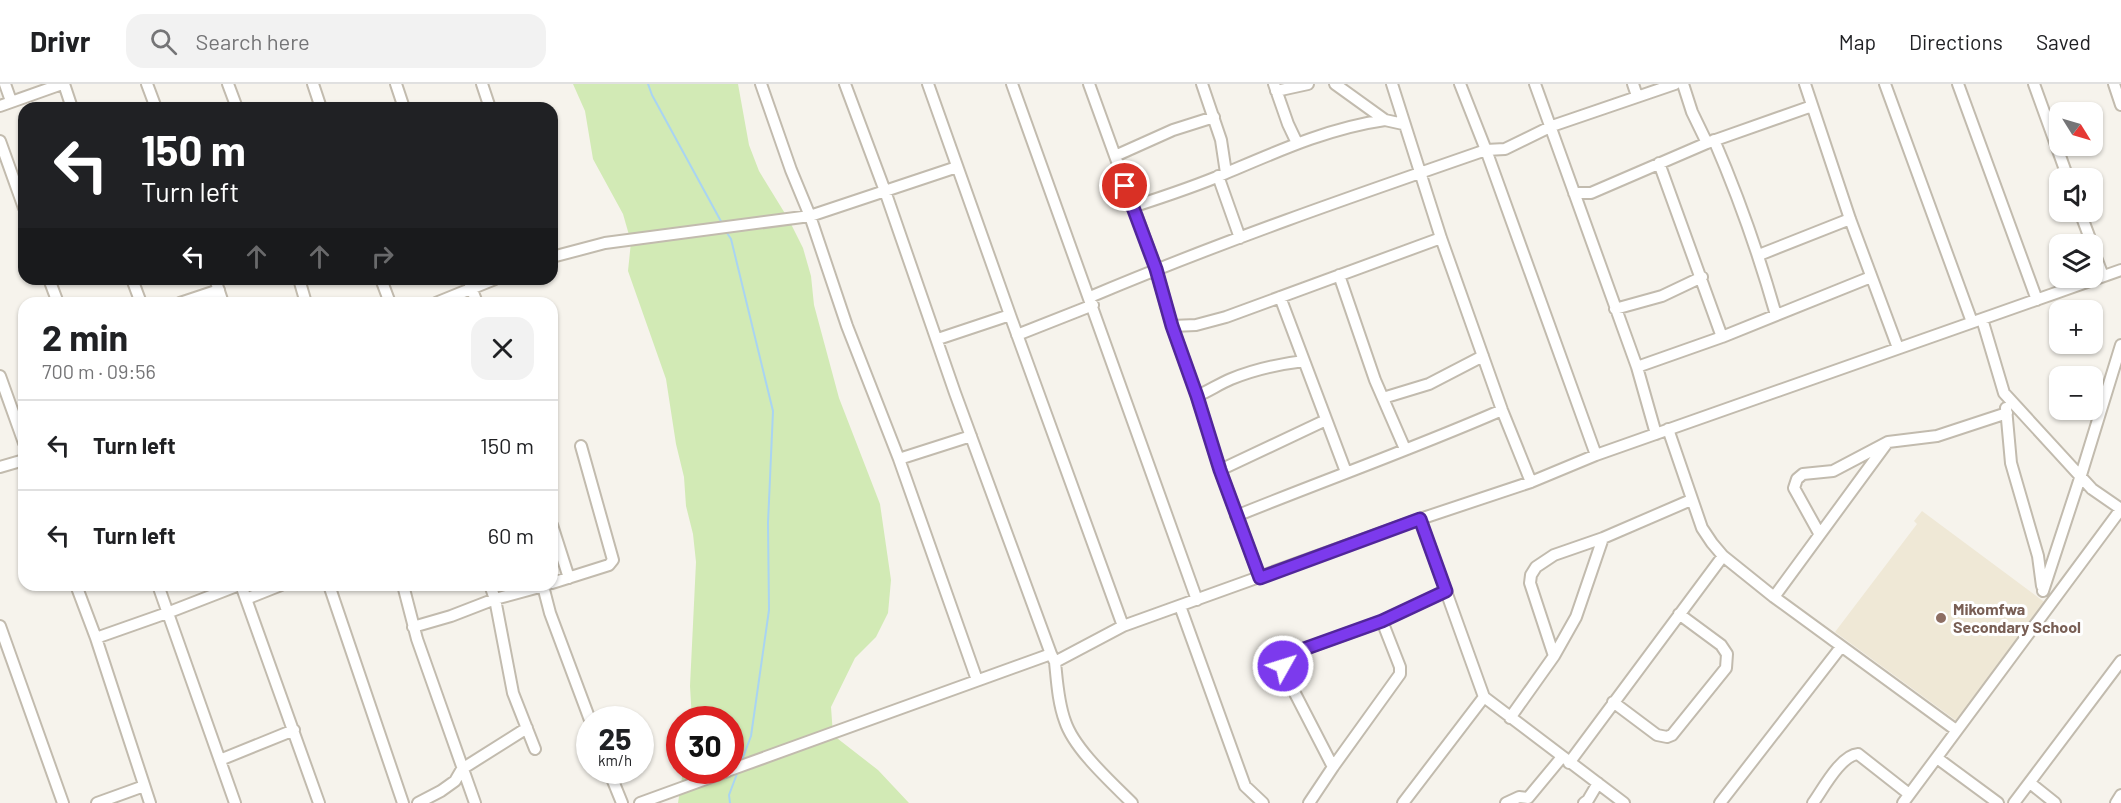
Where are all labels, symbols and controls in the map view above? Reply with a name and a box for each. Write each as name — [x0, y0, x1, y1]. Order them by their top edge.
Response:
search box — [126, 14, 546, 68]
text: Drivr — [30, 24, 90, 58]
icon: search — [147, 25, 180, 58]
text: Search here — [195, 28, 310, 54]
text: Map — [1839, 29, 1876, 54]
text: Directions — [1909, 29, 2003, 54]
text: Saved — [2036, 29, 2091, 54]
north arrow — [2049, 102, 2103, 156]
map controls — [2049, 102, 2103, 420]
text: 150 m — [141, 124, 246, 174]
icon: left — [42, 126, 120, 204]
pin — [1099, 160, 1150, 211]
button: sound — [2049, 168, 2103, 222]
icon: arrive — [1108, 169, 1141, 202]
text: Turn left — [141, 175, 239, 207]
button: layers — [2049, 234, 2103, 288]
icon: left — [177, 240, 210, 273]
icon: ahead — [240, 240, 273, 273]
icon: ahead — [303, 240, 336, 273]
icon: right — [366, 240, 399, 273]
button: + — [2049, 300, 2103, 354]
text: 2 min — [42, 315, 128, 358]
button: close — [471, 317, 534, 380]
text: 700 m · 09:56 — [42, 359, 156, 383]
button: − — [2049, 366, 2103, 420]
icon: left — [42, 429, 75, 462]
text: Turn left — [93, 432, 176, 458]
text: 150 m — [480, 432, 534, 458]
icon: left — [42, 519, 75, 552]
text: Turn left — [93, 522, 176, 548]
text: 60 m — [488, 522, 534, 548]
place label: Mikomfwa Secondary School — [1953, 599, 2081, 636]
marker: Mikomfwa Secondary School — [1934, 611, 1948, 625]
position arrow — [1251, 634, 1315, 698]
speed limit sign: 30 — [666, 706, 744, 784]
text: 25 — [599, 720, 631, 756]
text: km/h — [598, 751, 632, 769]

